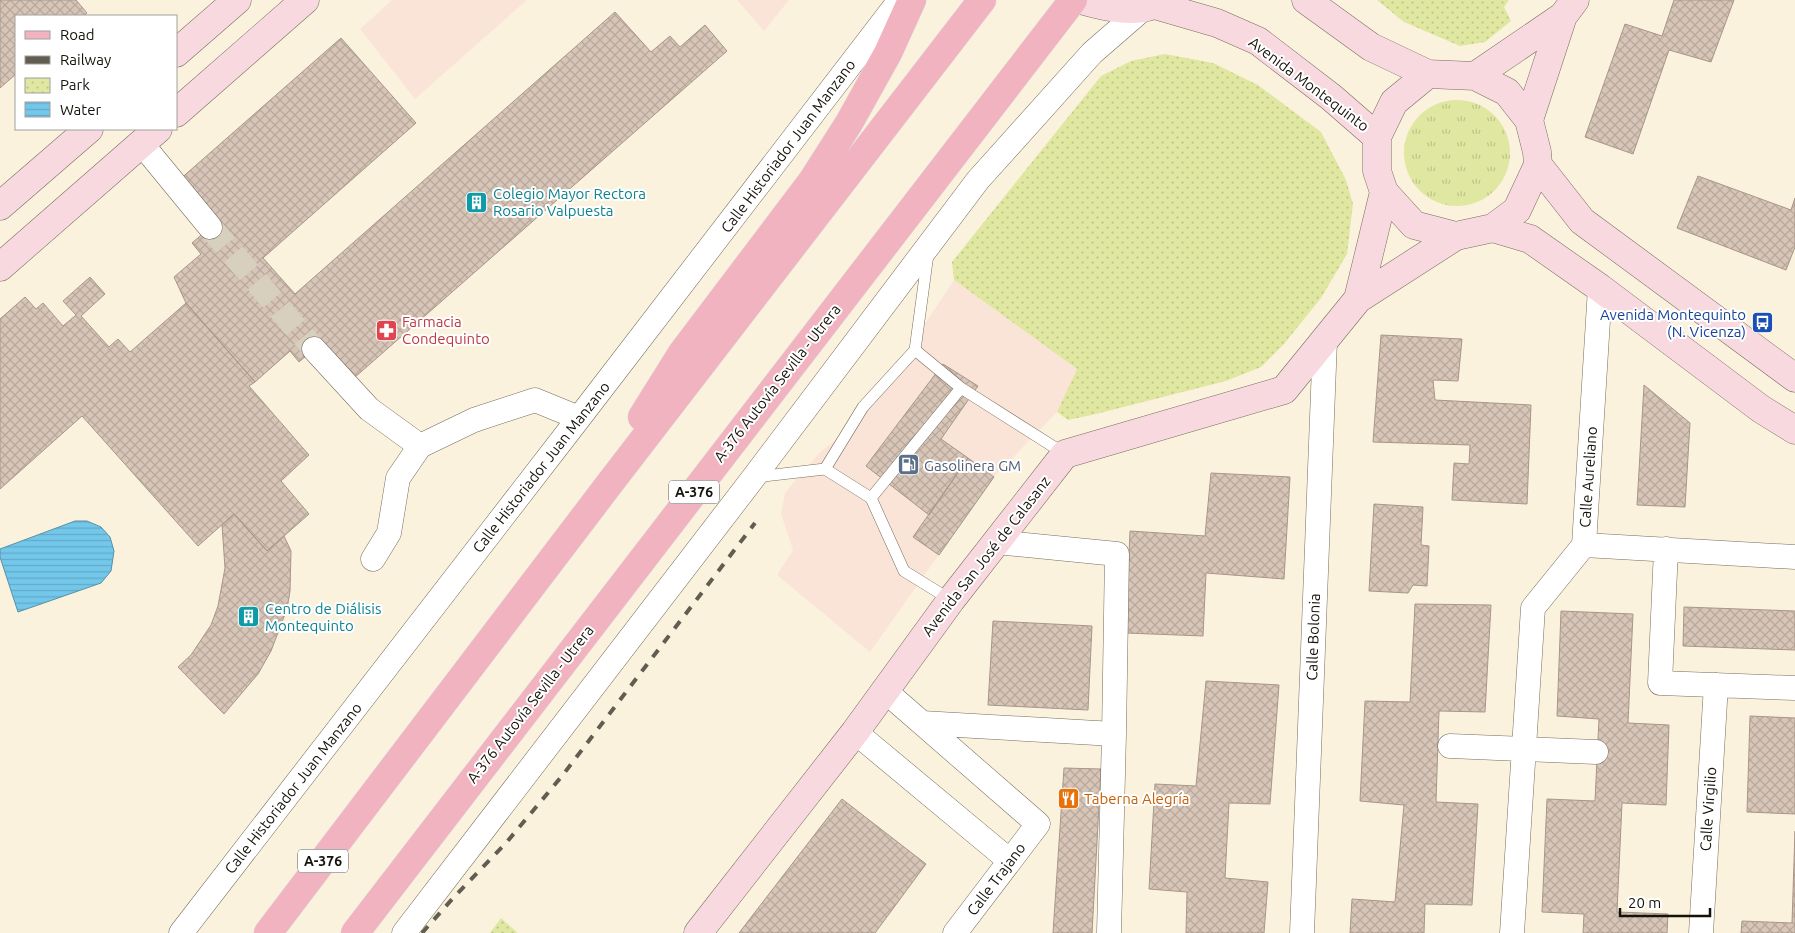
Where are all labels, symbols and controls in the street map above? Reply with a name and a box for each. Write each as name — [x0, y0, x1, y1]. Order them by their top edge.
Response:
legend — [15, 15, 178, 130]
text: Road — [60, 26, 95, 43]
street label: Avenida Montequinto — [1246, 33, 1372, 135]
text: Railway — [60, 51, 111, 68]
street label: Calle Historiador Juan Manzano — [717, 56, 859, 236]
text: Park — [60, 76, 90, 93]
text: Water — [60, 101, 101, 118]
place label: Colegio Mayor Rectora Rosario Valpuesta — [493, 185, 646, 219]
building icon: Colegio Mayor Rectora Rosario Valpuesta — [465, 190, 489, 214]
street label: A-376 Autovía Sevilla - Utrera — [710, 301, 844, 465]
place label: Avenida Montequinto (N. Vicenza) — [1600, 306, 1746, 340]
bus stop icon: Avenida Montequinto (N. Vicenza) — [1750, 311, 1774, 335]
place label: Farmacia Condequinto — [402, 313, 490, 347]
pharmacy icon: Farmacia Condequinto — [374, 318, 398, 342]
street label: Calle Historiador Juan Manzano — [469, 378, 613, 556]
street label: Calle Aureliano — [1576, 426, 1600, 528]
fuel station icon: Gasolinera GM — [896, 453, 920, 477]
place label: Gasolinera GM — [924, 457, 1021, 474]
street label: Avenida San José de Calasanz — [918, 473, 1054, 639]
road number: A-376 — [669, 481, 719, 504]
street label: Calle Bolonia — [1303, 593, 1323, 681]
place label: Centro de Diálisis Montequinto — [265, 600, 381, 634]
building icon: Centro de Diálisis Montequinto — [237, 605, 261, 629]
street label: A-376 Autovía Sevilla - Utrera — [463, 622, 597, 786]
street label: Calle Historiador Juan Manzano — [221, 699, 365, 877]
street label: Calle Virgilio — [1697, 766, 1719, 852]
restaurant icon: Taberna Alegría — [1056, 786, 1080, 810]
place label: Taberna Alegría — [1084, 790, 1190, 807]
street label: Calle Trajano — [963, 839, 1029, 919]
road number: A-376 — [298, 849, 348, 872]
scale bar — [1620, 886, 1710, 918]
text: 20 m — [1628, 894, 1661, 911]

